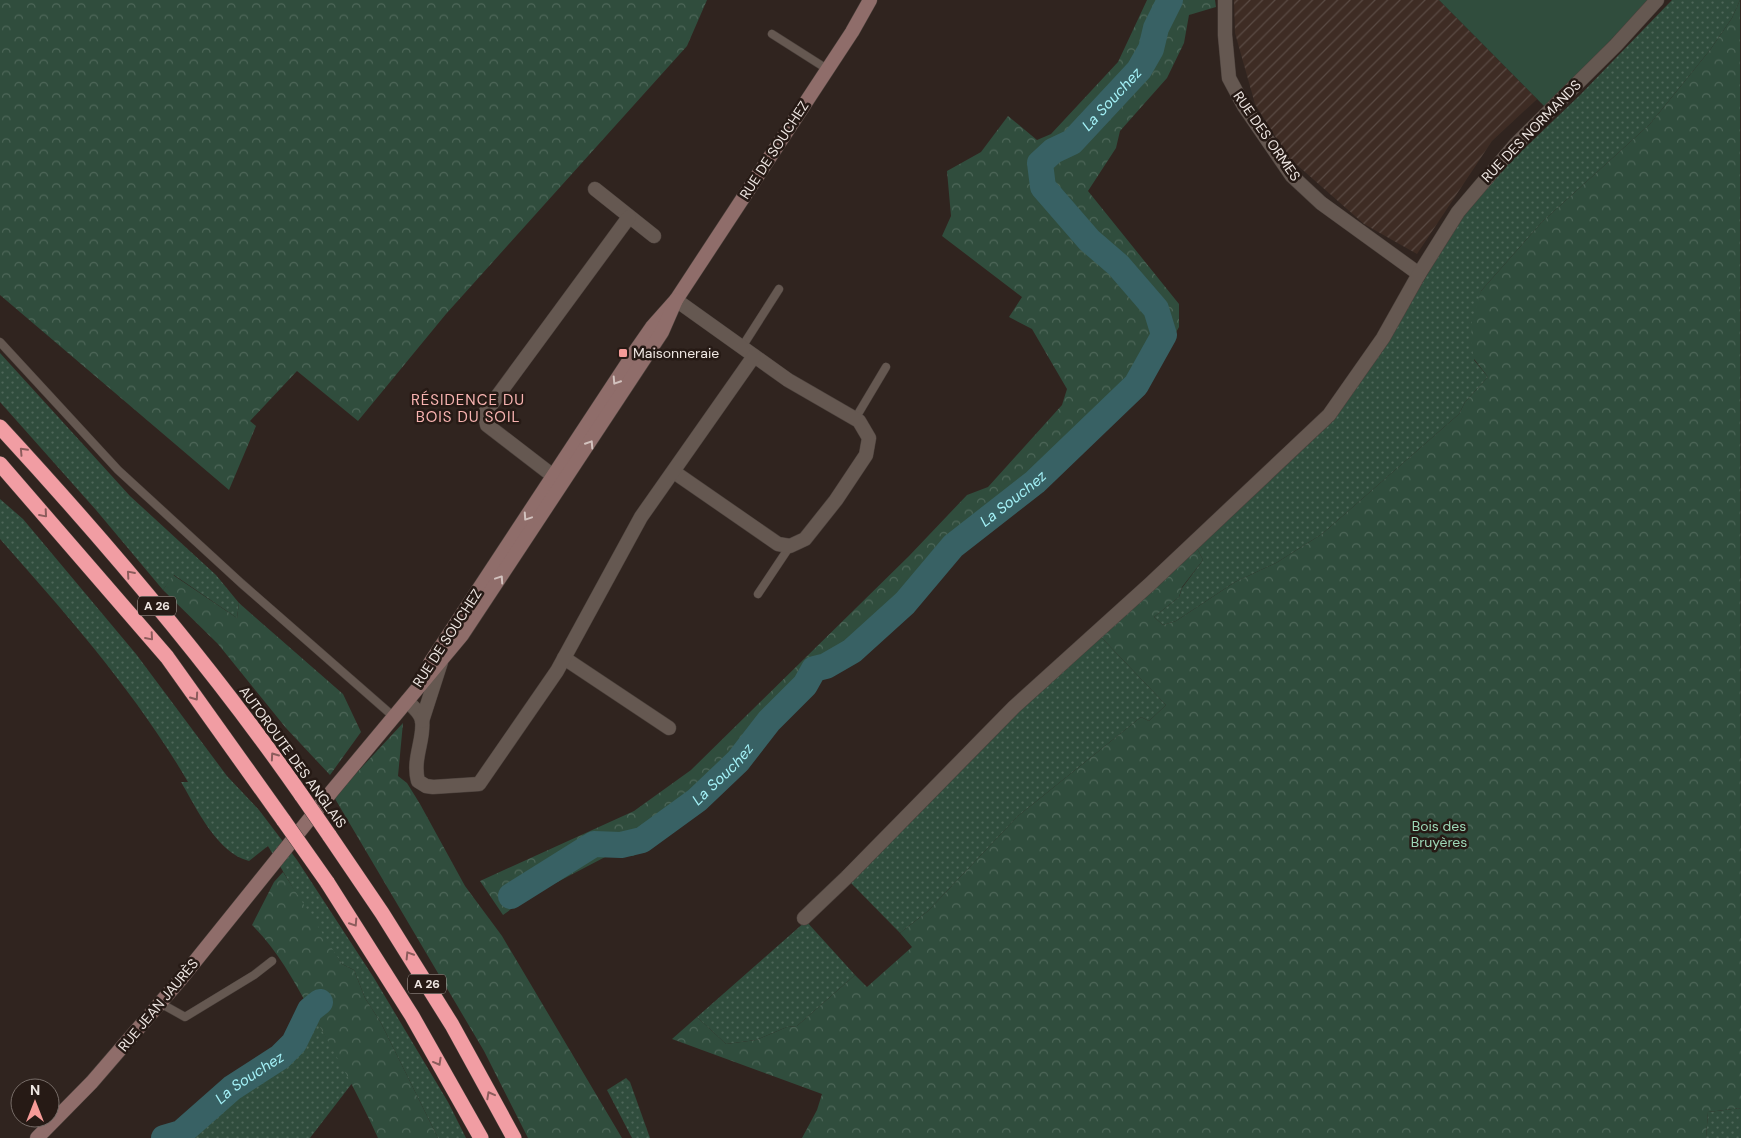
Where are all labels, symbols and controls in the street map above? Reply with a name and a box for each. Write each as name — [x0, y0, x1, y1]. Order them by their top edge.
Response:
water label: La Souchez — [1077, 63, 1146, 135]
street label: RUE DES NORMANDS — [1477, 76, 1585, 186]
street label: RUE DES ORMES — [1229, 88, 1305, 184]
street label: RUE DE SOUCHEZ — [736, 97, 812, 203]
place label: Maisonneraie — [633, 344, 719, 362]
marker: Maisonneraie — [617, 347, 629, 359]
one-way arrow — [613, 375, 622, 385]
district label: RÉSIDENCE DU BOIS DU SOIL — [411, 390, 525, 427]
one-way arrow — [584, 440, 593, 449]
one-way arrow — [20, 448, 29, 457]
water label: La Souchez — [976, 466, 1051, 531]
one-way arrow — [38, 508, 47, 517]
one-way arrow — [523, 512, 533, 521]
one-way arrow — [126, 570, 135, 579]
one-way arrow — [494, 575, 503, 585]
street label: RUE DE SOUCHEZ — [409, 585, 485, 691]
road number: A 26 — [138, 596, 176, 616]
one-way arrow — [144, 632, 153, 641]
street label: AUTOROUTE DES ANGLAIS — [235, 683, 351, 831]
one-way arrow — [189, 691, 198, 701]
water label: La Souchez — [688, 739, 758, 810]
one-way arrow — [271, 752, 280, 762]
park label: Bois des Bruyères — [1411, 817, 1467, 851]
one-way arrow — [348, 917, 357, 927]
one-way arrow — [405, 951, 415, 960]
street label: RUE JEAN JAURÈS — [114, 955, 202, 1055]
road number: A 26 — [408, 974, 446, 994]
water label: La Souchez — [211, 1047, 288, 1108]
one-way arrow — [432, 1057, 442, 1066]
north arrow — [10, 1078, 60, 1128]
text: N — [30, 1081, 40, 1099]
one-way arrow — [487, 1091, 497, 1100]

